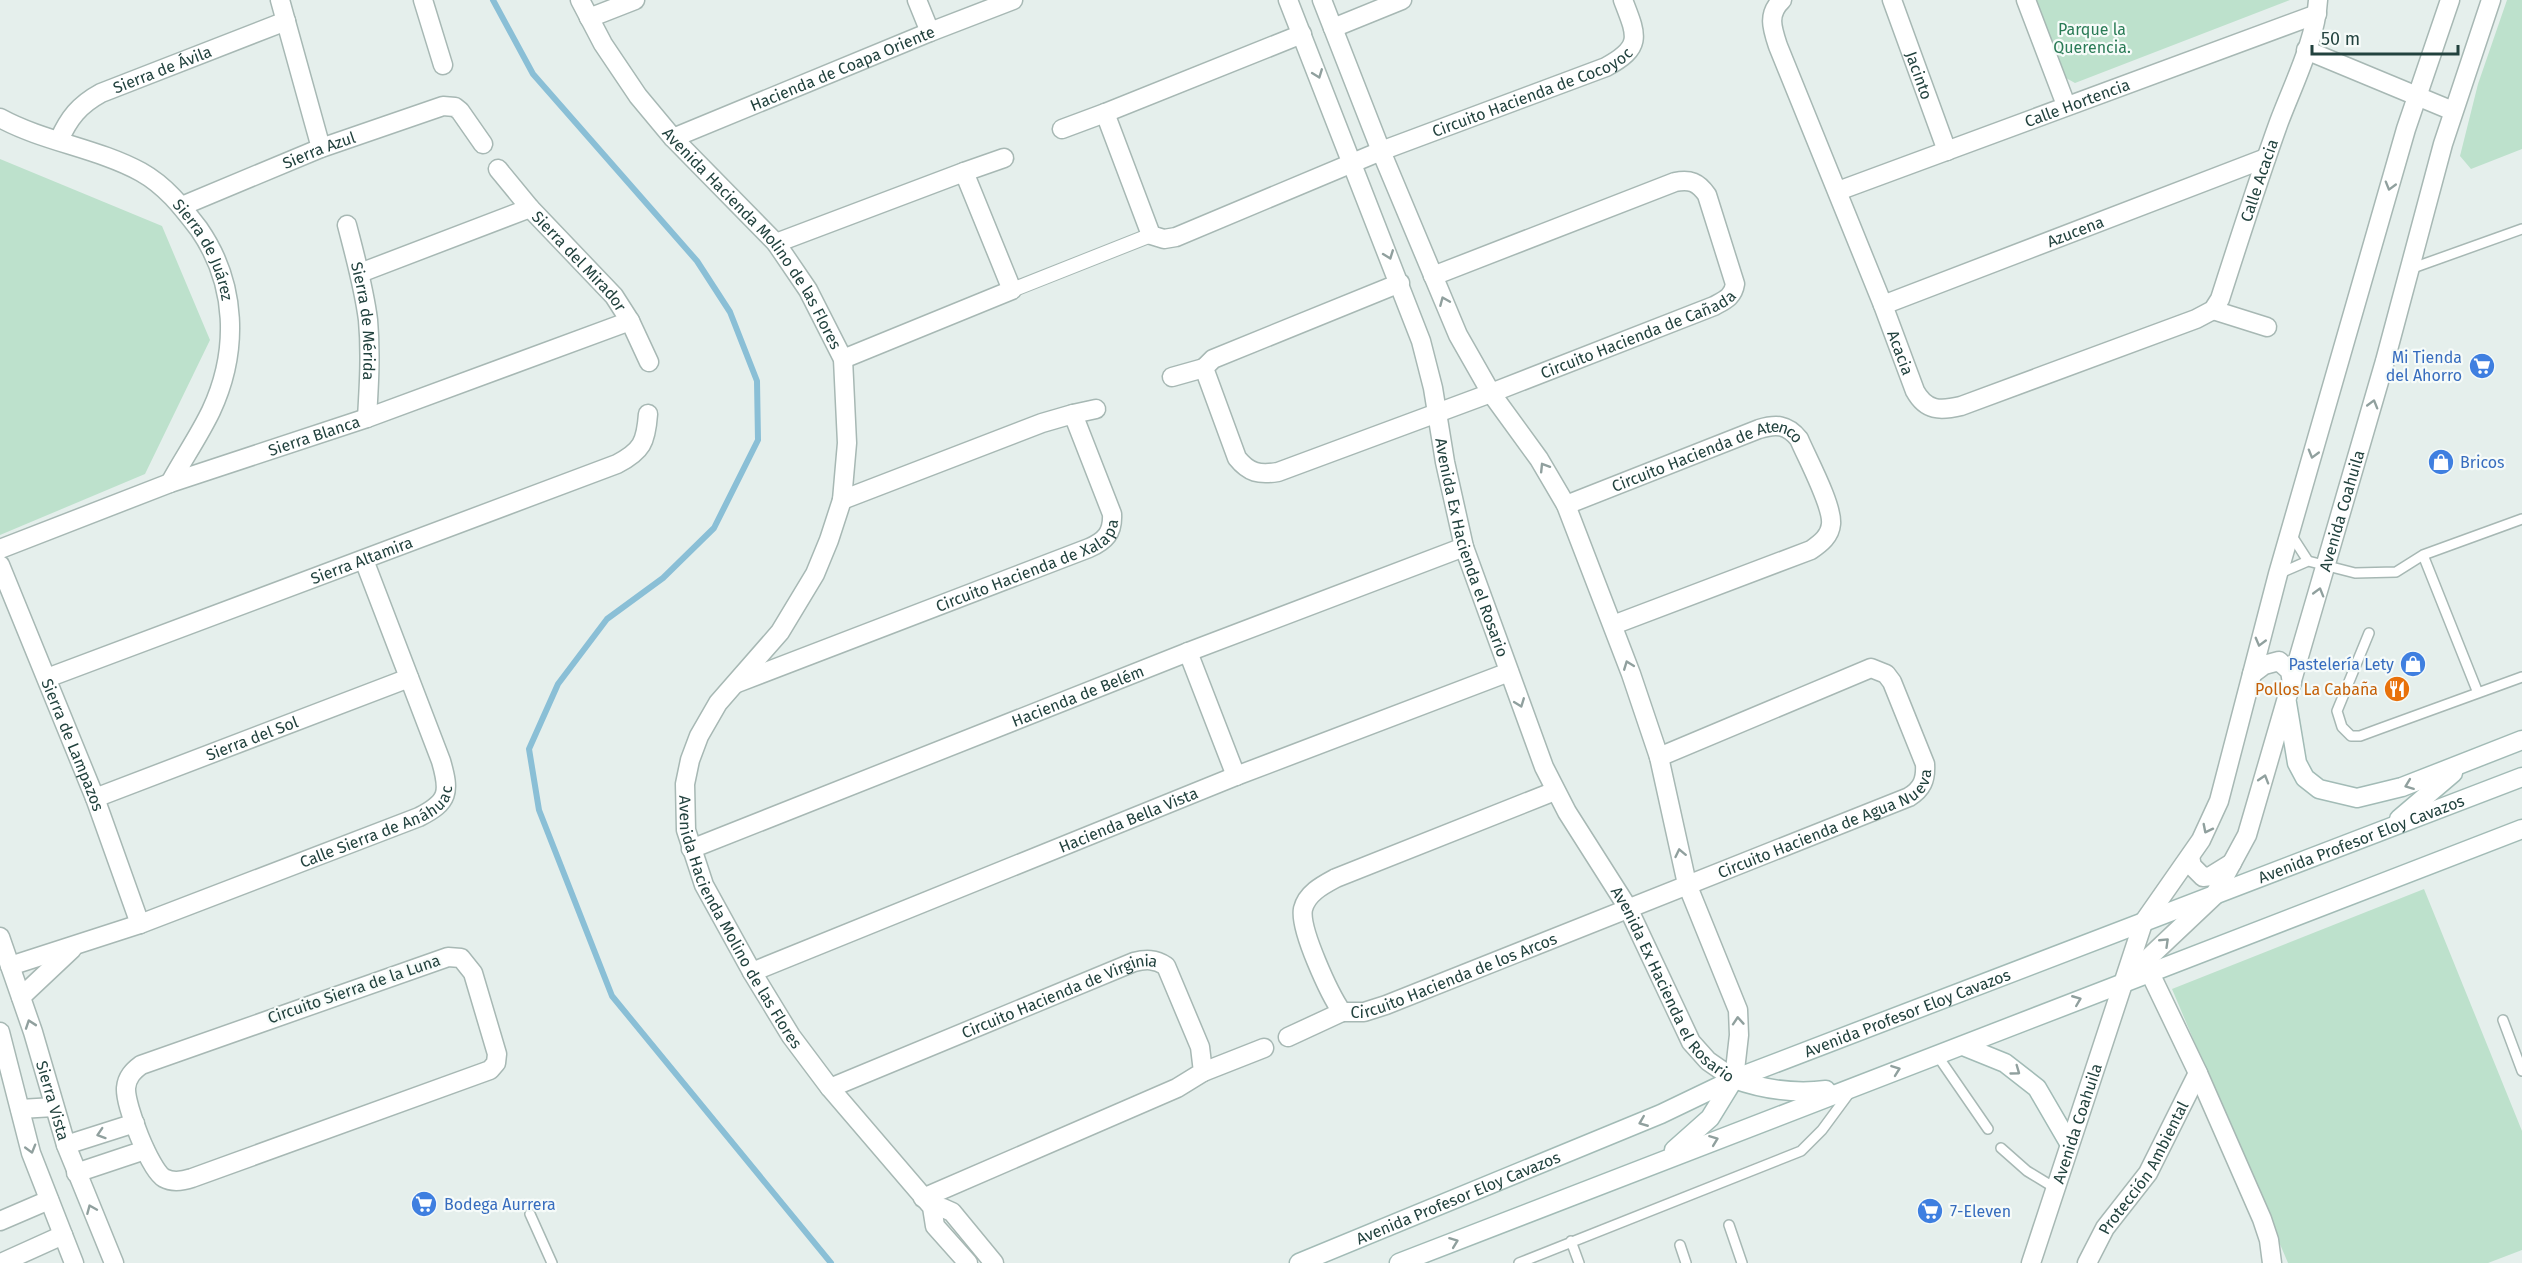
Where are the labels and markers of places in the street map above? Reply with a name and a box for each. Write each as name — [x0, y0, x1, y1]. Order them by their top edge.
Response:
place label: Mi Tienda del Ahorro — [2386, 348, 2462, 385]
supermarket icon: Mi Tienda del Ahorro — [2467, 351, 2497, 381]
shop icon: Bricos — [2426, 447, 2456, 477]
place label: Bricos — [2460, 453, 2505, 472]
shop icon: Pastelería Lety — [2398, 649, 2428, 679]
place label: Pastelería Lety — [2288, 655, 2394, 674]
restaurant icon: Pollos La Cabaña — [2382, 674, 2412, 704]
place label: Pollos La Cabaña — [2255, 680, 2378, 699]
supermarket icon: Bodega Aurrera — [409, 1189, 439, 1219]
place label: Bodega Aurrera — [444, 1195, 556, 1214]
supermarket icon: 7-Eleven — [1915, 1196, 1945, 1226]
place label: 7-Eleven — [1950, 1202, 2011, 1221]

